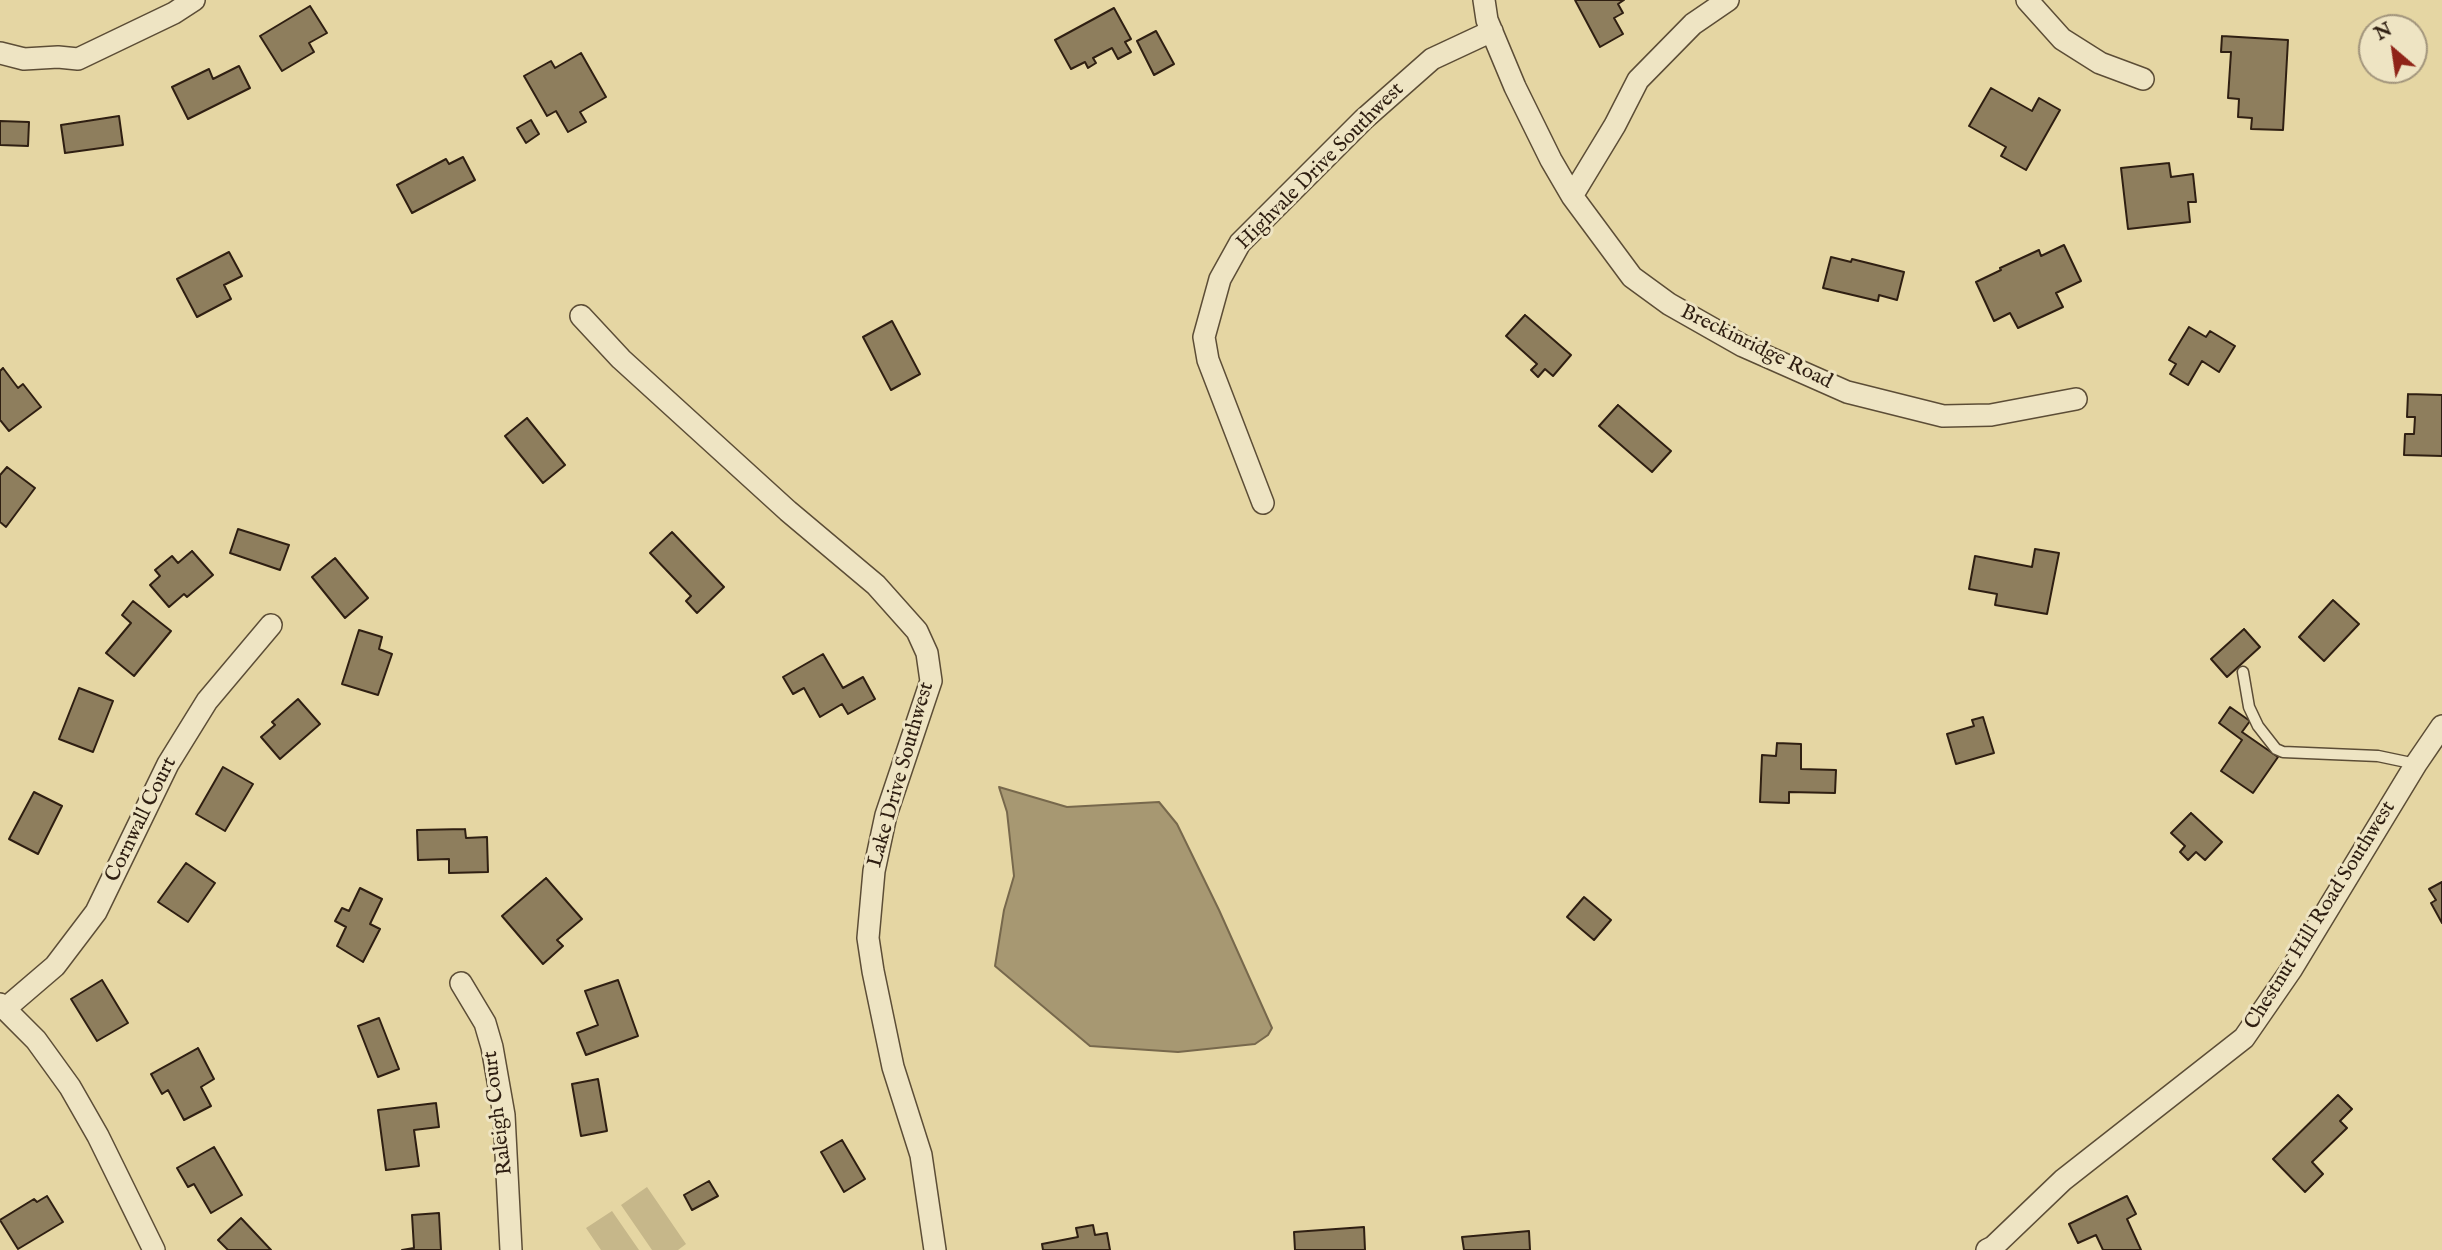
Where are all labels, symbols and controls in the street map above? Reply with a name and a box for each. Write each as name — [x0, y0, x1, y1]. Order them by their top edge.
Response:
north arrow — [2358, 14, 2428, 84]
text: N — [2371, 18, 2397, 47]
street label: Highvale Drive Southwest — [1232, 78, 1410, 256]
street label: Breckinridge Road — [1676, 300, 1836, 396]
street label: Lake Drive Southwest — [863, 679, 941, 871]
street label: Cornwall Court — [101, 753, 183, 887]
street label: Chestnut Hill Road Southwest — [2240, 797, 2402, 1035]
street label: Raleigh Court — [479, 1049, 519, 1177]

